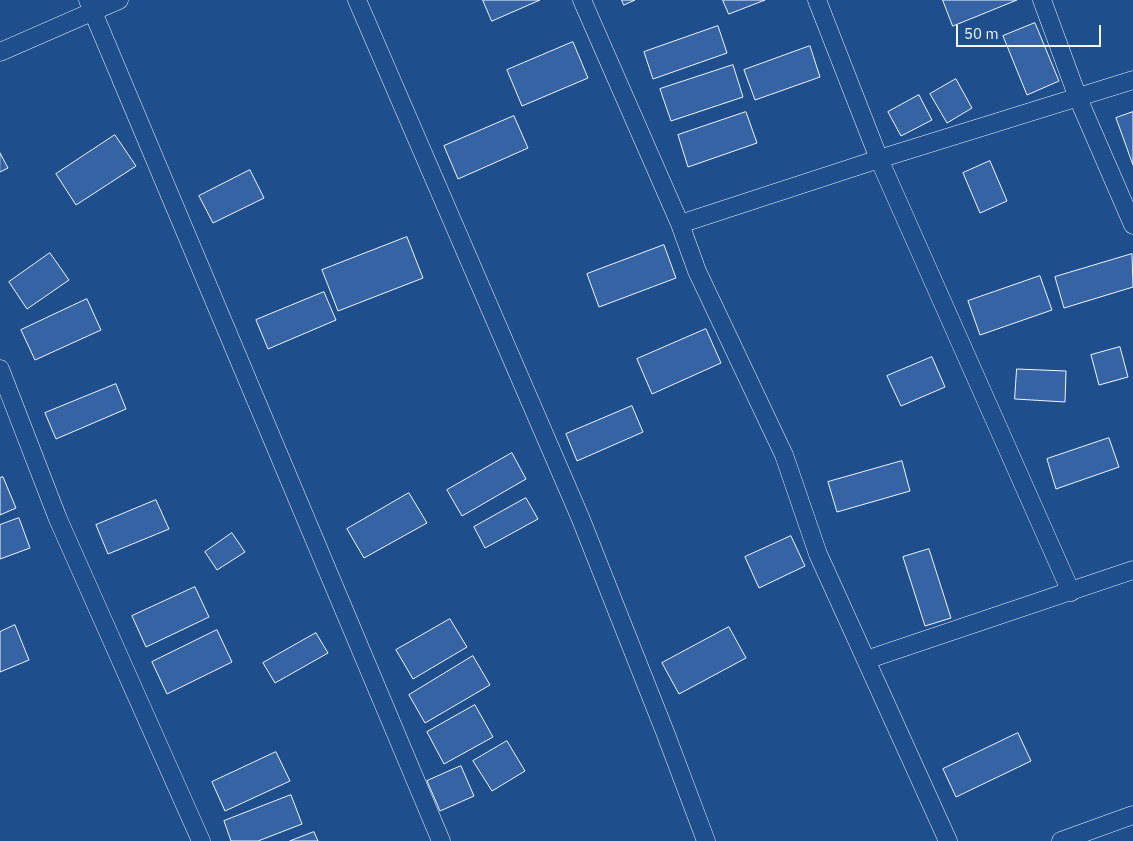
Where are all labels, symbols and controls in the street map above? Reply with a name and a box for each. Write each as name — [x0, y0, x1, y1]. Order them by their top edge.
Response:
scale bar — [958, 15, 1103, 47]
text: 50 m — [964, 24, 999, 43]

